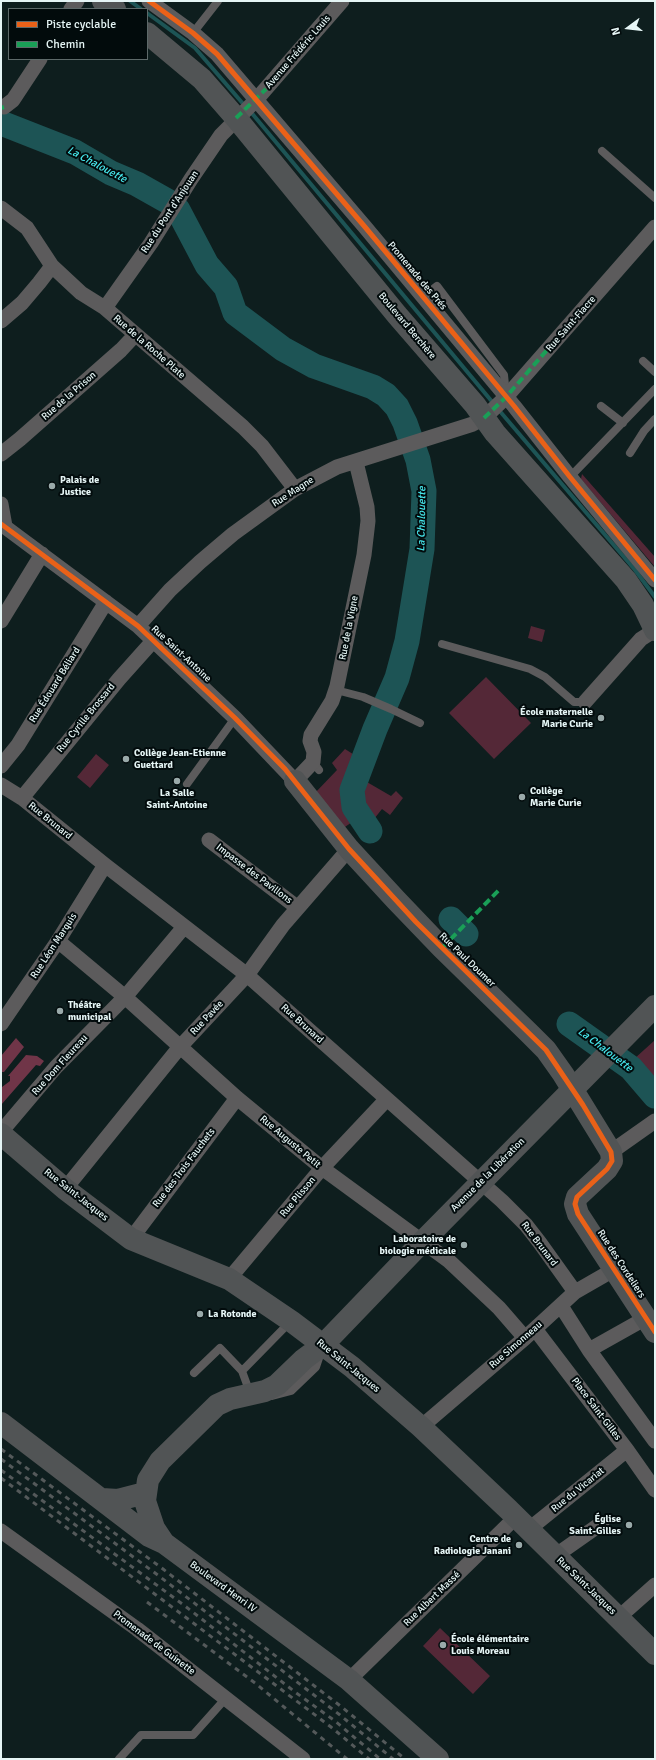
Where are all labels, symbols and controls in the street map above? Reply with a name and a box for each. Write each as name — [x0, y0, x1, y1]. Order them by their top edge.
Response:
legend — [8, 8, 148, 60]
north arrow — [608, 8, 648, 48]
street label: Avenue Frédéric Louis — [263, 13, 333, 91]
text: Piste cyclable — [46, 17, 116, 32]
text: N — [609, 26, 623, 37]
text: Chemin — [46, 37, 85, 52]
water label: La Chalouette — [65, 144, 129, 186]
street label: Rue du Pont d'Anjouan — [139, 168, 201, 256]
street label: Promenade des Prés — [385, 239, 449, 313]
street label: Boulevard Berchère — [376, 290, 438, 362]
street label: Rue Saint-Fiacre — [543, 293, 599, 355]
street label: Rue de la Roche Plate — [110, 312, 188, 382]
street label: Rue de la Prison — [39, 369, 99, 423]
place label: Palais de Justice — [60, 474, 99, 498]
street label: Rue Magne — [270, 474, 316, 510]
marker: Palais de Justice — [47, 481, 57, 491]
water label: La Chalouette — [415, 486, 429, 552]
street label: Rue de la Vigne — [337, 595, 361, 661]
street label: Rue Saint-Antoine — [149, 623, 213, 685]
street label: Rue Édouard Béliard — [27, 645, 83, 725]
street label: Rue Cyrille Brossard — [54, 681, 118, 755]
place label: École maternelle Marie Curie — [520, 706, 593, 730]
marker: École maternelle Marie Curie — [596, 713, 606, 723]
place label: Collège Jean-Etienne Guettard — [134, 747, 226, 770]
marker: Collège Jean-Etienne Guettard — [121, 754, 131, 764]
marker: La Salle Saint-Antoine — [172, 776, 182, 786]
place label: Collège Marie Curie — [530, 785, 581, 808]
place label: La Salle Saint-Antoine — [147, 787, 207, 810]
marker: Collège Marie Curie — [517, 792, 527, 802]
street label: Rue Brunard — [26, 800, 74, 842]
street label: Impasse des Pavillons — [214, 841, 294, 907]
street label: Rue Léon Marquis — [28, 911, 80, 981]
street label: Rue Paul Doumer — [436, 930, 498, 990]
street label: Rue Pavée — [188, 998, 226, 1038]
place label: Théâtre municipal — [68, 999, 111, 1022]
street label: Rue Brunard — [278, 1002, 326, 1046]
marker: Théâtre municipal — [55, 1006, 65, 1016]
water label: La Chalouette — [575, 1025, 635, 1075]
street label: Rue Dom Fleureau — [29, 1032, 91, 1098]
street label: Rue Auguste Petit — [257, 1113, 323, 1171]
street label: Rue des Trois Fauchets — [150, 1126, 218, 1210]
street label: Avenue de la Libération — [448, 1135, 528, 1215]
street label: Rue Saint-Jacques — [42, 1166, 110, 1224]
street label: Rue Plisson — [278, 1174, 318, 1220]
street label: Rue Brunard — [518, 1219, 560, 1269]
street label: Rue des Cordeliers — [594, 1228, 648, 1300]
place label: Laboratoire de biologie médicale — [379, 1233, 456, 1256]
marker: Laboratoire de biologie médicale — [459, 1240, 469, 1250]
place label: La Rotonde — [208, 1308, 256, 1320]
marker: La Rotonde — [195, 1309, 205, 1319]
street label: Rue Simonneau — [487, 1319, 545, 1371]
street label: Rue Saint-Jacques — [314, 1337, 382, 1395]
street label: Place Saint-Gilles — [568, 1375, 624, 1443]
street label: Rue du Vicariat — [549, 1465, 607, 1515]
place label: Église Saint-Gilles — [569, 1513, 621, 1536]
marker: Église Saint-Gilles — [624, 1520, 634, 1530]
place label: Centre de Radiologie Janani — [434, 1533, 511, 1556]
marker: Centre de Radiologie Janani — [514, 1540, 524, 1550]
street label: Rue Saint-Jacques — [554, 1555, 618, 1617]
street label: Boulevard Henri IV — [187, 1559, 259, 1615]
street label: Rue Albert Massé — [401, 1569, 463, 1629]
street label: Promenade de Guinette — [111, 1608, 197, 1678]
place label: École élémentaire Louis Moreau — [451, 1633, 529, 1656]
marker: École élémentaire Louis Moreau — [438, 1640, 448, 1650]

